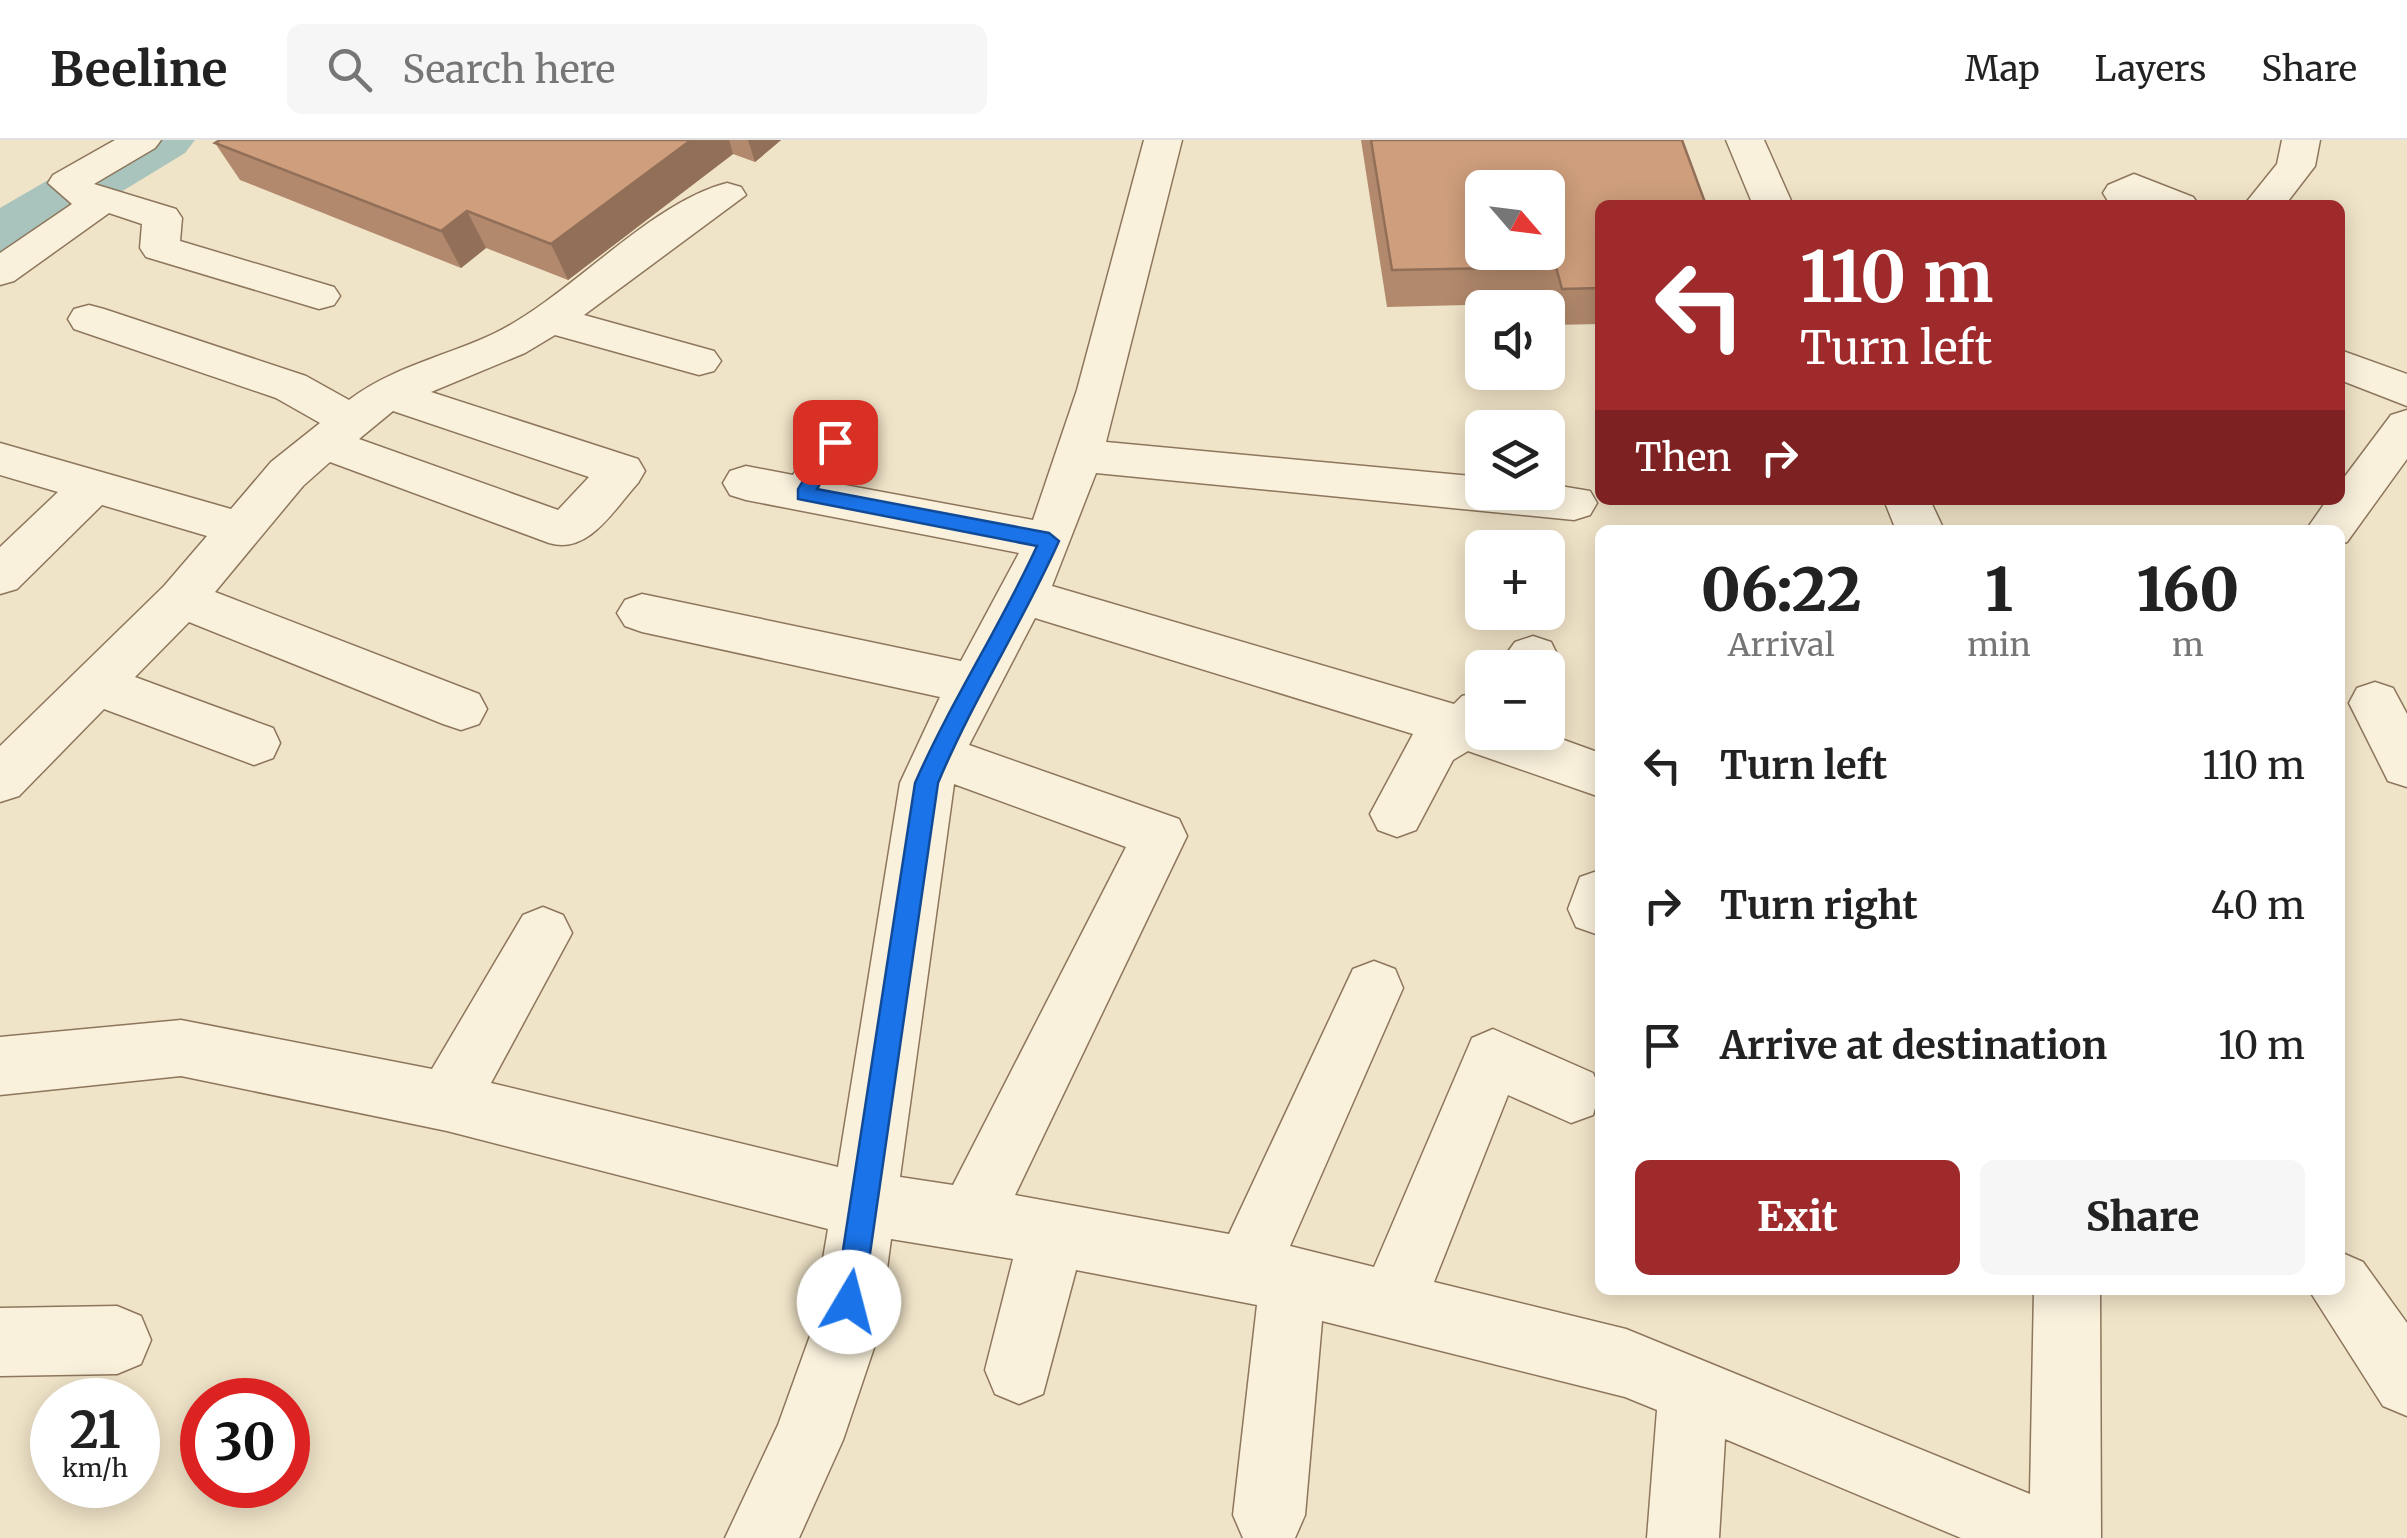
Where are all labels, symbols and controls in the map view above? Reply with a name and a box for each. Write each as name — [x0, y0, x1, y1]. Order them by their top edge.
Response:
search box — [287, 24, 987, 114]
text: Beeline — [50, 39, 227, 99]
icon: search — [322, 42, 377, 97]
text: Search here — [402, 46, 615, 93]
text: Map — [1965, 47, 2040, 91]
text: Layers — [2095, 47, 2206, 91]
text: Share — [2261, 47, 2357, 91]
north arrow — [1465, 170, 1565, 270]
map controls — [1465, 170, 1565, 750]
text: 110 m — [1800, 233, 1993, 321]
icon: left — [1635, 240, 1765, 370]
button: sound — [1465, 290, 1565, 390]
text: Turn left — [1800, 320, 1992, 376]
pin — [793, 400, 878, 485]
button: layers — [1465, 410, 1565, 510]
icon: arrive — [808, 415, 863, 470]
icon: right — [1752, 430, 1807, 485]
text: Then — [1635, 434, 1732, 481]
button: + — [1465, 530, 1565, 630]
text: 06:22 — [1701, 552, 1862, 627]
text: 1 — [1985, 552, 2013, 627]
text: 160 — [2136, 552, 2239, 627]
text: Arrival — [1728, 625, 1835, 665]
text: min — [1967, 625, 2031, 665]
text: m — [2172, 625, 2204, 665]
button: − — [1465, 650, 1565, 750]
icon: left — [1635, 738, 1690, 793]
text: Turn left — [1720, 742, 1887, 789]
text: 110 m — [2202, 742, 2305, 789]
icon: right — [1635, 878, 1690, 933]
text: Turn right — [1720, 882, 1918, 929]
text: 40 m — [2211, 882, 2305, 929]
icon: arrive — [1635, 1018, 1690, 1073]
text: Arrive at destination — [1720, 1022, 2107, 1069]
text: 10 m — [2218, 1022, 2305, 1069]
button: Exit — [1635, 1160, 1960, 1275]
button: Share — [1980, 1160, 2305, 1275]
position arrow — [797, 1250, 901, 1354]
speed limit sign: 30 — [180, 1378, 310, 1508]
text: 21 — [69, 1399, 121, 1462]
text: km/h — [62, 1452, 128, 1484]

